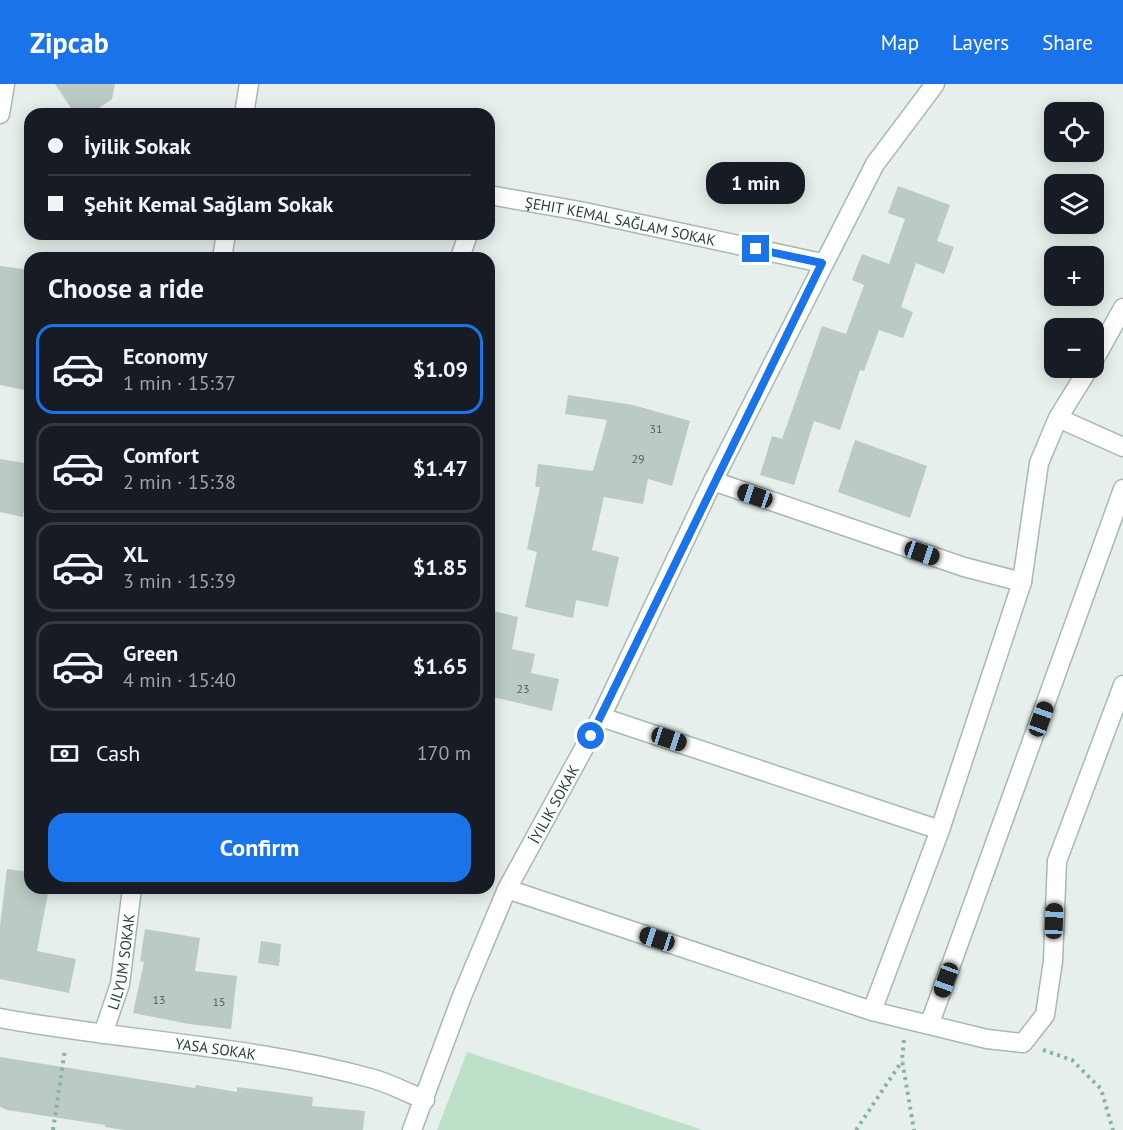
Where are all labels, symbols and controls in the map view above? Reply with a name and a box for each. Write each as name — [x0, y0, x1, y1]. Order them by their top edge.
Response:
text: Zipcab — [30, 24, 109, 61]
text: Map — [881, 29, 919, 56]
text: Layers — [952, 29, 1009, 56]
text: Share — [1042, 29, 1093, 56]
map controls — [1044, 102, 1104, 378]
button: locate — [1044, 102, 1104, 162]
text: İyilik Sokak — [84, 132, 191, 160]
callout: 1 min — [706, 162, 806, 204]
text: 1 min — [731, 170, 780, 196]
button: layers — [1044, 174, 1104, 234]
text: Şehit Kemal Sağlam Sokak — [84, 190, 333, 218]
street label: ŞEHIT KEMAL SAĞLAM SOKAK — [524, 192, 718, 249]
route end — [742, 235, 769, 262]
button: + — [1044, 246, 1104, 306]
text: Choose a ride — [48, 271, 204, 305]
button: − — [1044, 318, 1104, 378]
icon: car — [51, 342, 105, 396]
text: Economy — [123, 342, 207, 370]
text: $1.09 — [413, 355, 468, 383]
text: 1 min · 15:37 — [123, 370, 236, 396]
house number: 31 — [649, 421, 663, 436]
icon: car — [51, 441, 105, 495]
text: Comfort — [123, 441, 199, 469]
house number: 29 — [631, 451, 645, 466]
text: $1.47 — [413, 454, 468, 482]
text: 2 min · 15:38 — [123, 469, 236, 495]
car — [735, 482, 775, 510]
car — [902, 539, 942, 567]
icon: car — [51, 540, 105, 594]
text: XL — [123, 540, 148, 568]
text: $1.85 — [413, 553, 468, 581]
text: 3 min · 15:39 — [123, 568, 236, 594]
icon: car — [51, 639, 105, 693]
text: Green — [123, 639, 178, 667]
text: $1.65 — [413, 652, 468, 680]
text: 4 min · 15:40 — [123, 667, 236, 693]
house number: 23 — [516, 681, 530, 696]
car — [1026, 699, 1056, 739]
route start — [577, 722, 604, 749]
car — [649, 725, 689, 753]
icon: cash — [48, 737, 81, 770]
text: Cash — [96, 739, 140, 767]
text: 170 m — [417, 740, 471, 766]
street label: İYILIK SOKAK — [524, 761, 583, 847]
button: Confirm — [48, 813, 471, 882]
car — [1044, 903, 1064, 939]
street label: LILYUM SOKAK — [102, 913, 138, 1012]
car — [637, 925, 677, 953]
car — [931, 960, 961, 1000]
house number: 13 — [152, 992, 166, 1007]
house number: 15 — [212, 994, 226, 1009]
street label: YASA SOKAK — [174, 1033, 258, 1063]

